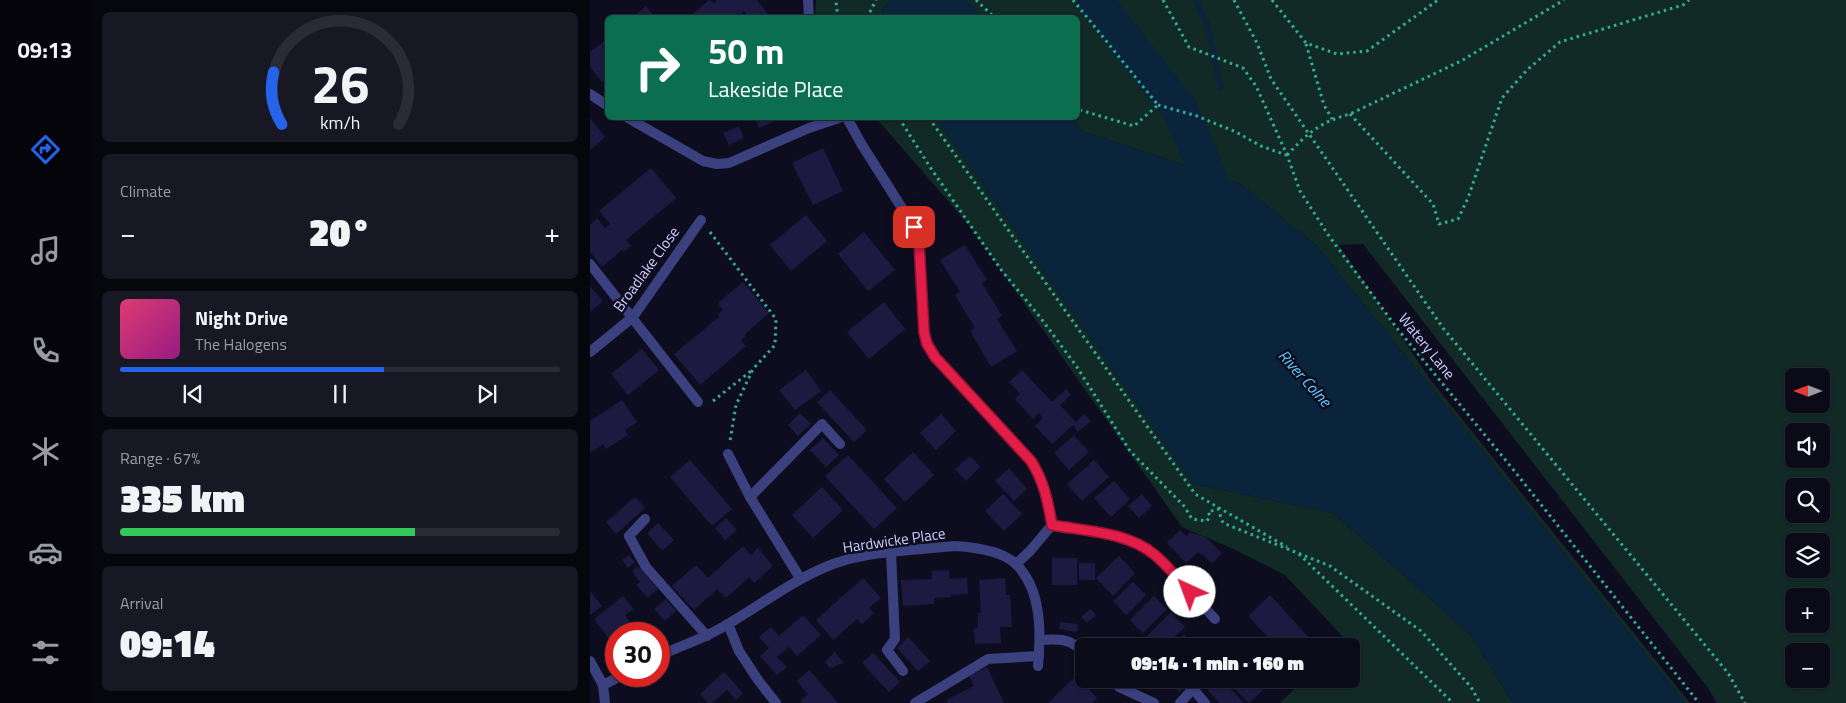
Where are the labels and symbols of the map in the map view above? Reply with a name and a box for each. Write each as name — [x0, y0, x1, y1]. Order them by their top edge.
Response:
pin — [893, 206, 935, 248]
street label: Broadlake Close — [607, 222, 685, 316]
street label: Watery Lane — [1393, 308, 1461, 384]
water label: River Colne — [1273, 344, 1338, 413]
north arrow — [1785, 368, 1830, 412]
street label: Hardwicke Place — [841, 521, 947, 559]
position arrow — [1163, 565, 1215, 617]
speed limit sign: 30 — [605, 622, 670, 687]

